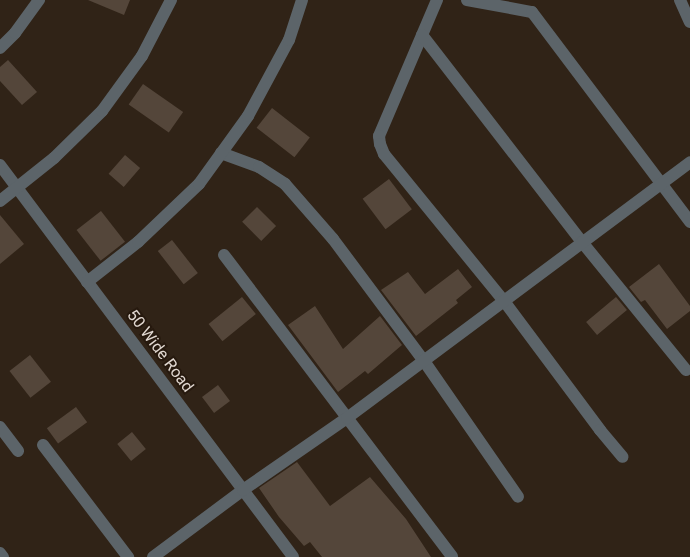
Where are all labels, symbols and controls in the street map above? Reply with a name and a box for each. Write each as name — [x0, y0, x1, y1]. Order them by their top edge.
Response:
street label: 50 Wide Road — [123, 306, 197, 396]

